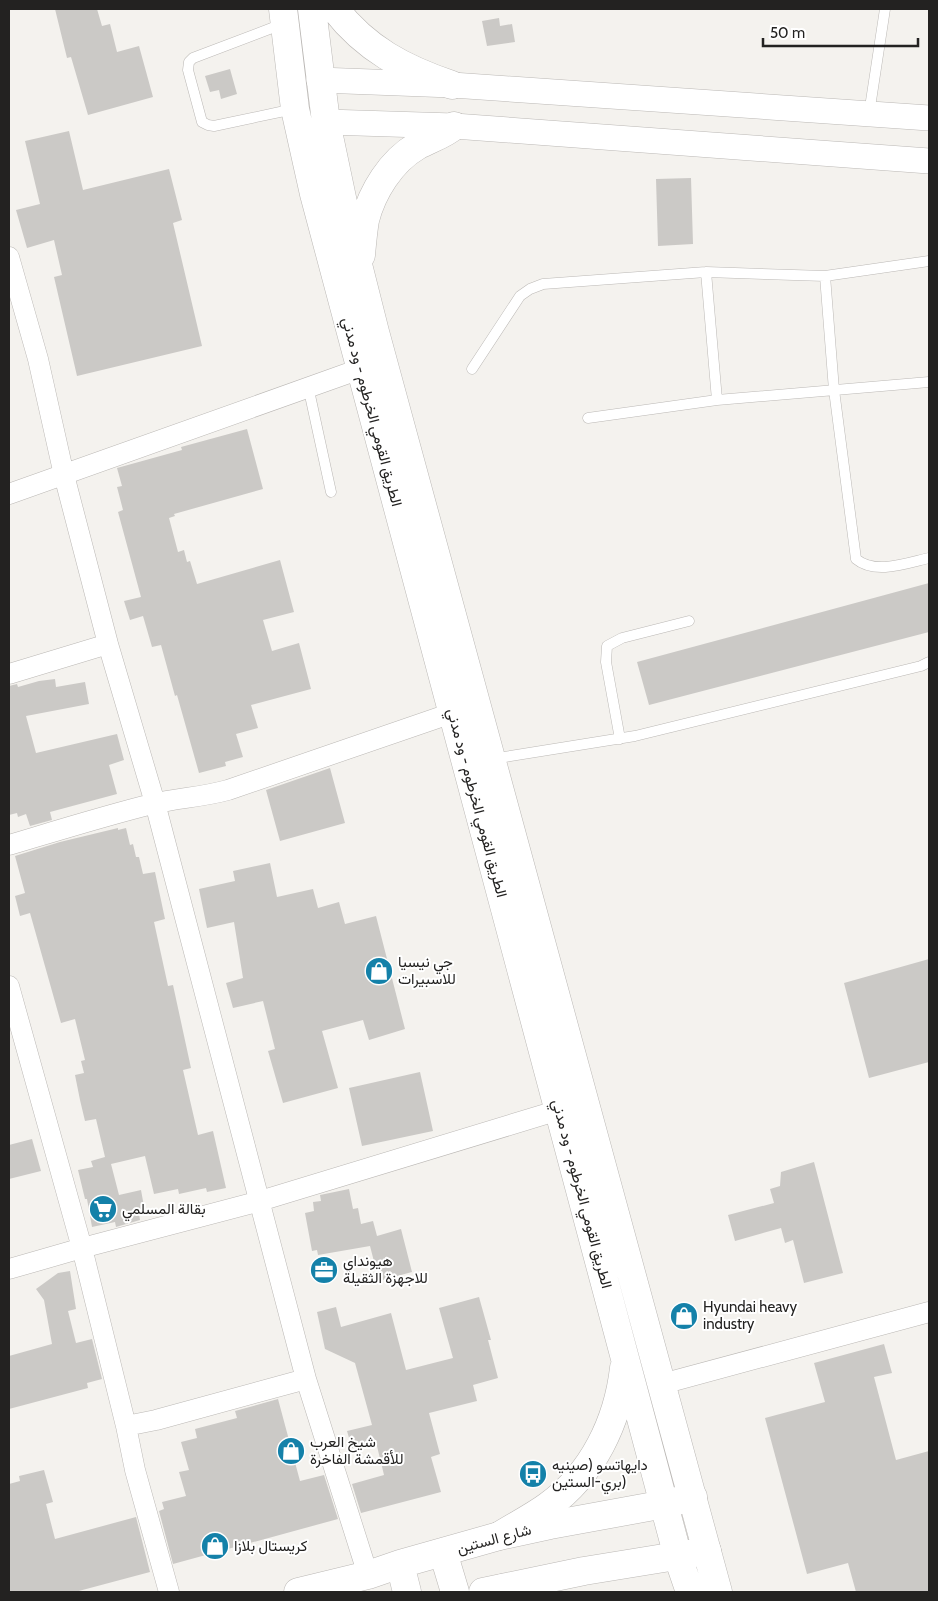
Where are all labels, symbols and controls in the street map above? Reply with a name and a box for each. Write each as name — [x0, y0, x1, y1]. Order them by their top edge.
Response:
scale bar — [763, 15, 918, 47]
text: 50 m — [770, 24, 805, 42]
street label: الطريق القومي الخرطوم - ود مدني — [334, 315, 406, 510]
street label: الطريق القومي الخرطوم - ود مدني — [439, 706, 511, 901]
place label: جي نيسيا للاسبيرات — [398, 953, 456, 988]
shop icon: جي نيسيا للاسبيرات — [364, 956, 394, 986]
street label: الطريق القومي الخرطوم - ود مدني — [544, 1097, 616, 1292]
supermarket icon: بقالة المسلمي — [88, 1194, 118, 1224]
place label: بقالة المسلمي — [122, 1200, 206, 1222]
place label: هيونداي للاجهزة الثقيلة — [343, 1252, 428, 1287]
office icon: هيونداي للاجهزة الثقيلة — [309, 1255, 339, 1285]
place label: Hyundai heavy industry — [703, 1298, 797, 1333]
shop icon: Hyundai heavy industry — [669, 1301, 699, 1331]
place label: شيخ العرب للأقمشة الفاخرة — [310, 1433, 403, 1468]
shop icon: شيخ العرب للأقمشة الفاخرة — [276, 1436, 306, 1466]
place label: دايهاتسو (صينيه بري-الستين) — [552, 1456, 648, 1495]
bus stop icon: دايهاتسو (صينيه بري-الستين) — [518, 1459, 548, 1489]
street label: شارع الستين — [455, 1520, 534, 1559]
shop icon: كريستال بلازا — [200, 1531, 230, 1561]
place label: كريستال بلازا — [234, 1537, 308, 1555]

